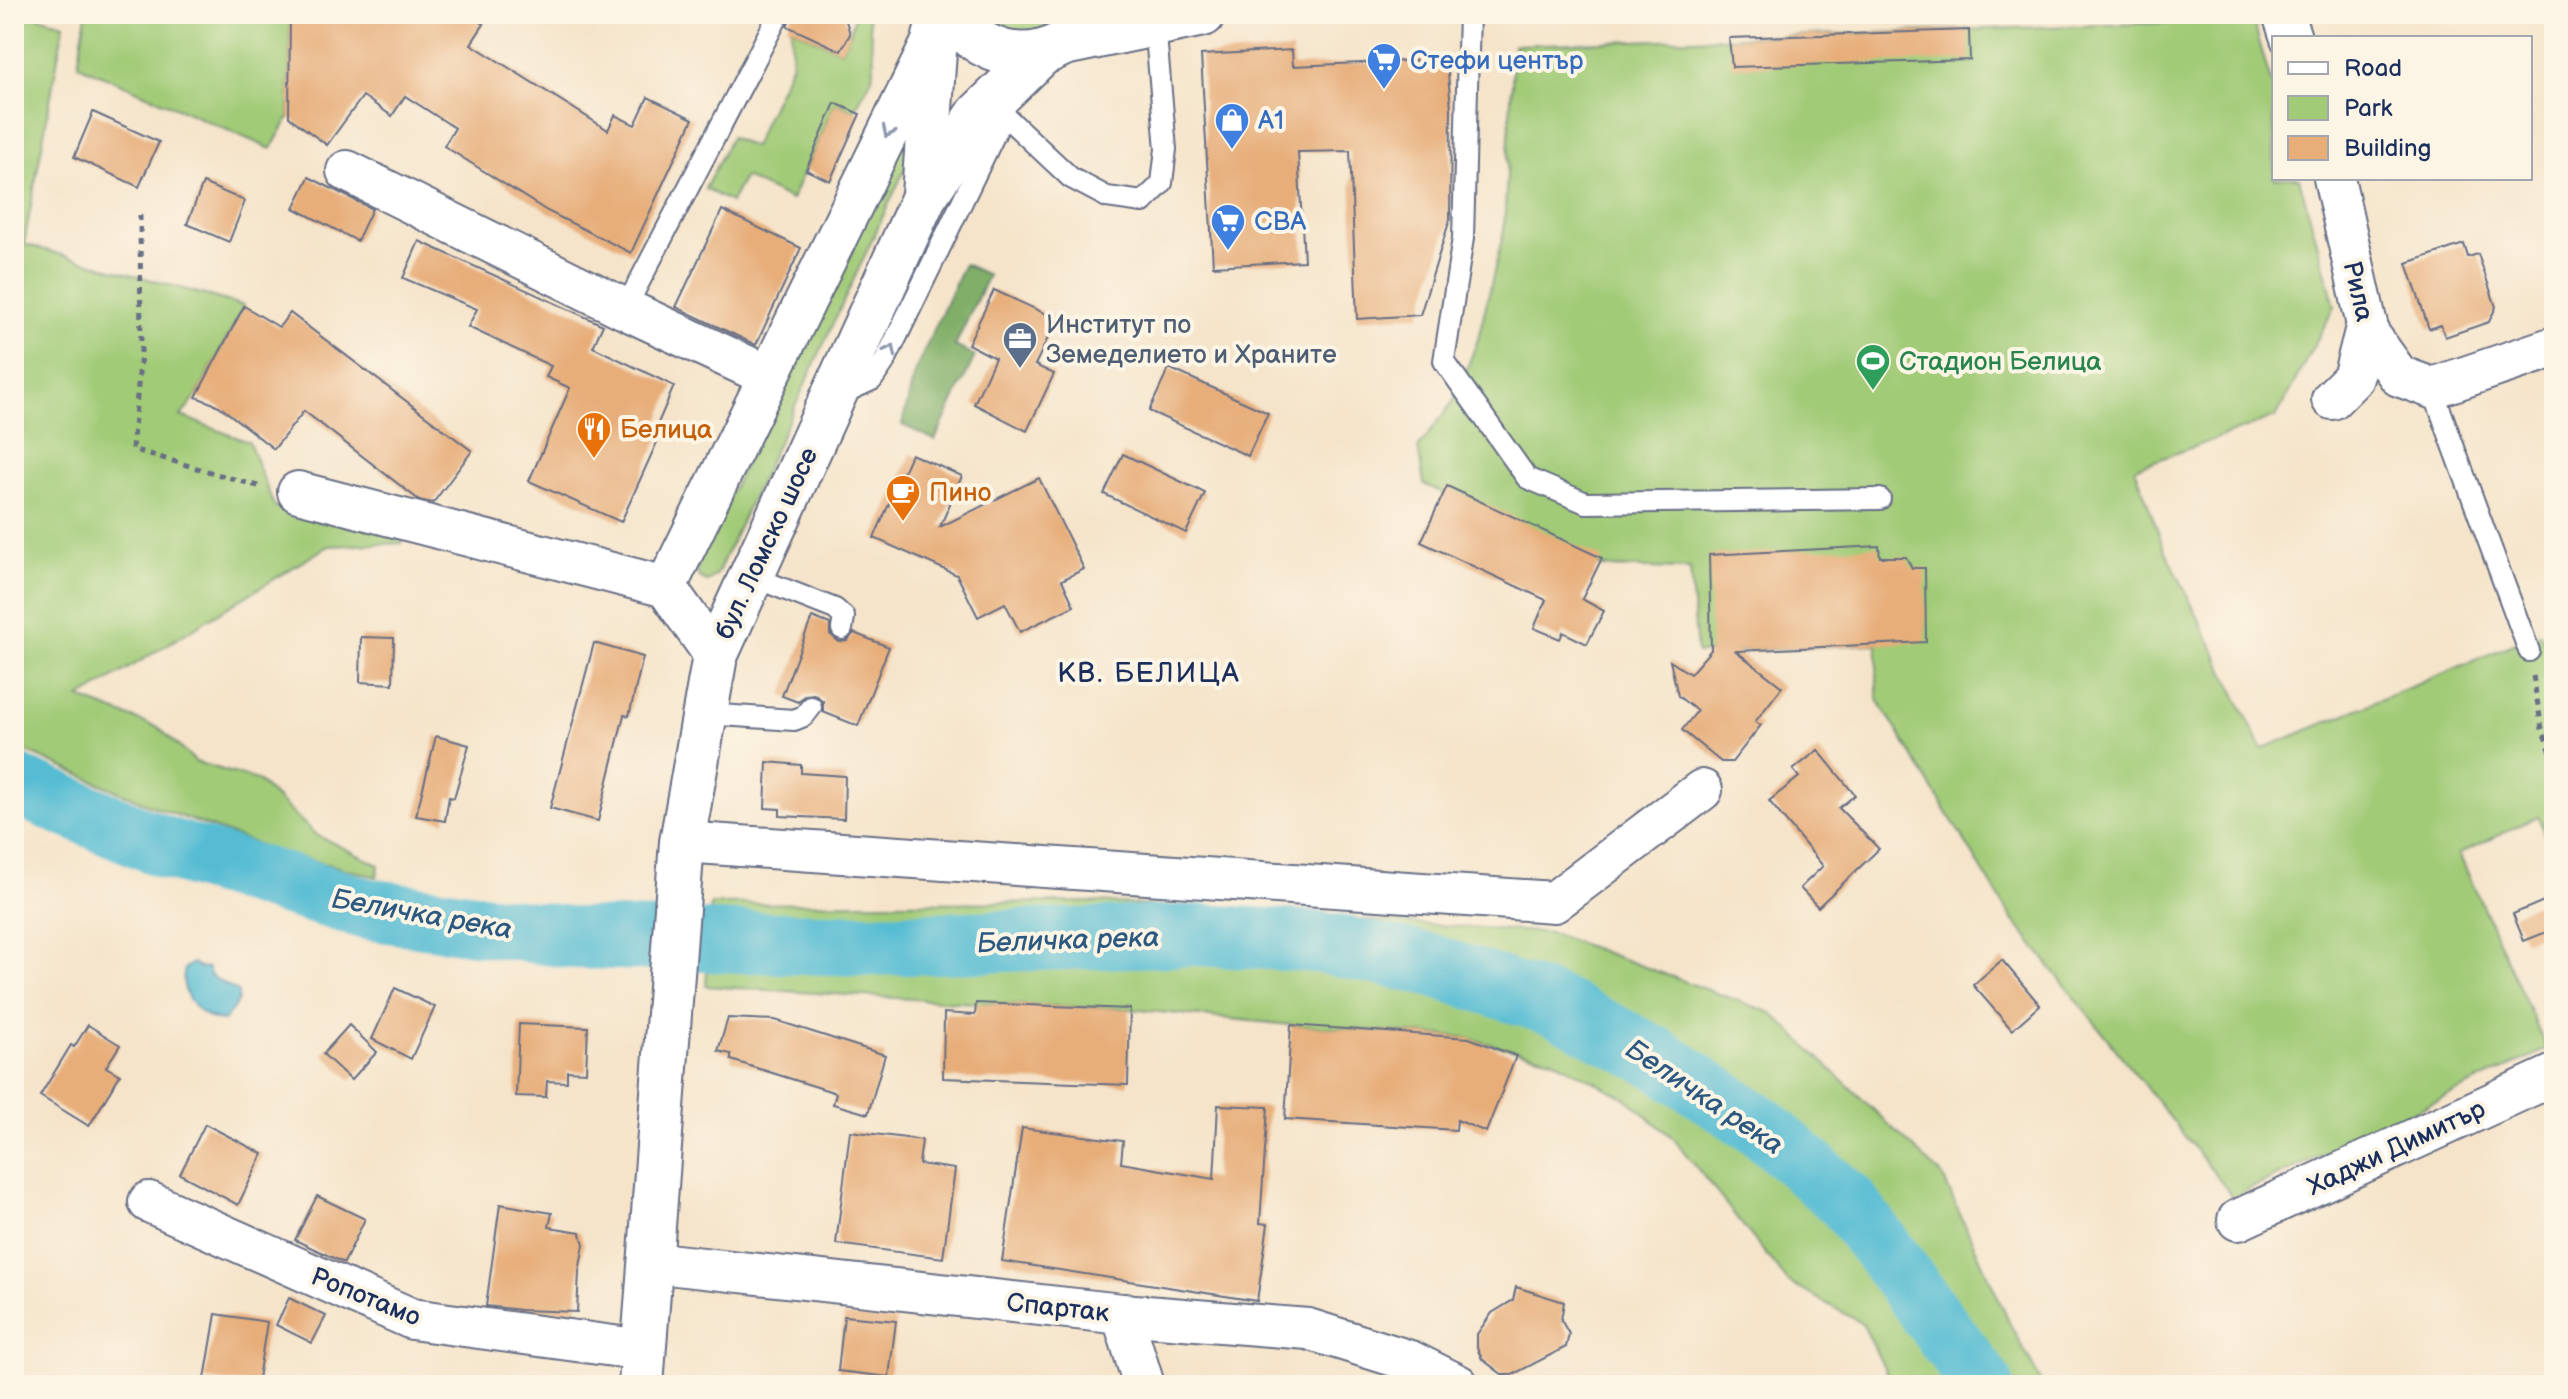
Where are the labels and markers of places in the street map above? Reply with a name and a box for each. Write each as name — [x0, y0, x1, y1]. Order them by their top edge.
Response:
supermarket icon: Стефи център — [1365, 41, 1403, 91]
place label: Стефи център — [1410, 46, 1584, 77]
shop icon: A1 — [1213, 101, 1251, 151]
place label: A1 — [1258, 106, 1284, 137]
supermarket icon: CBA — [1209, 202, 1247, 252]
place label: CBA — [1254, 207, 1306, 238]
place label: Институт по Земеделието и Храните — [1046, 310, 1337, 371]
office icon: Институт по Земеделието и Храните — [1001, 320, 1039, 370]
sports icon: Стадион Белица — [1854, 342, 1892, 392]
place label: Стадион Белица — [1899, 347, 2102, 378]
restaurant icon: Белица — [575, 410, 613, 460]
place label: Белица — [620, 415, 712, 446]
cafe icon: Пино — [884, 473, 922, 523]
place label: Пино — [929, 478, 991, 509]

